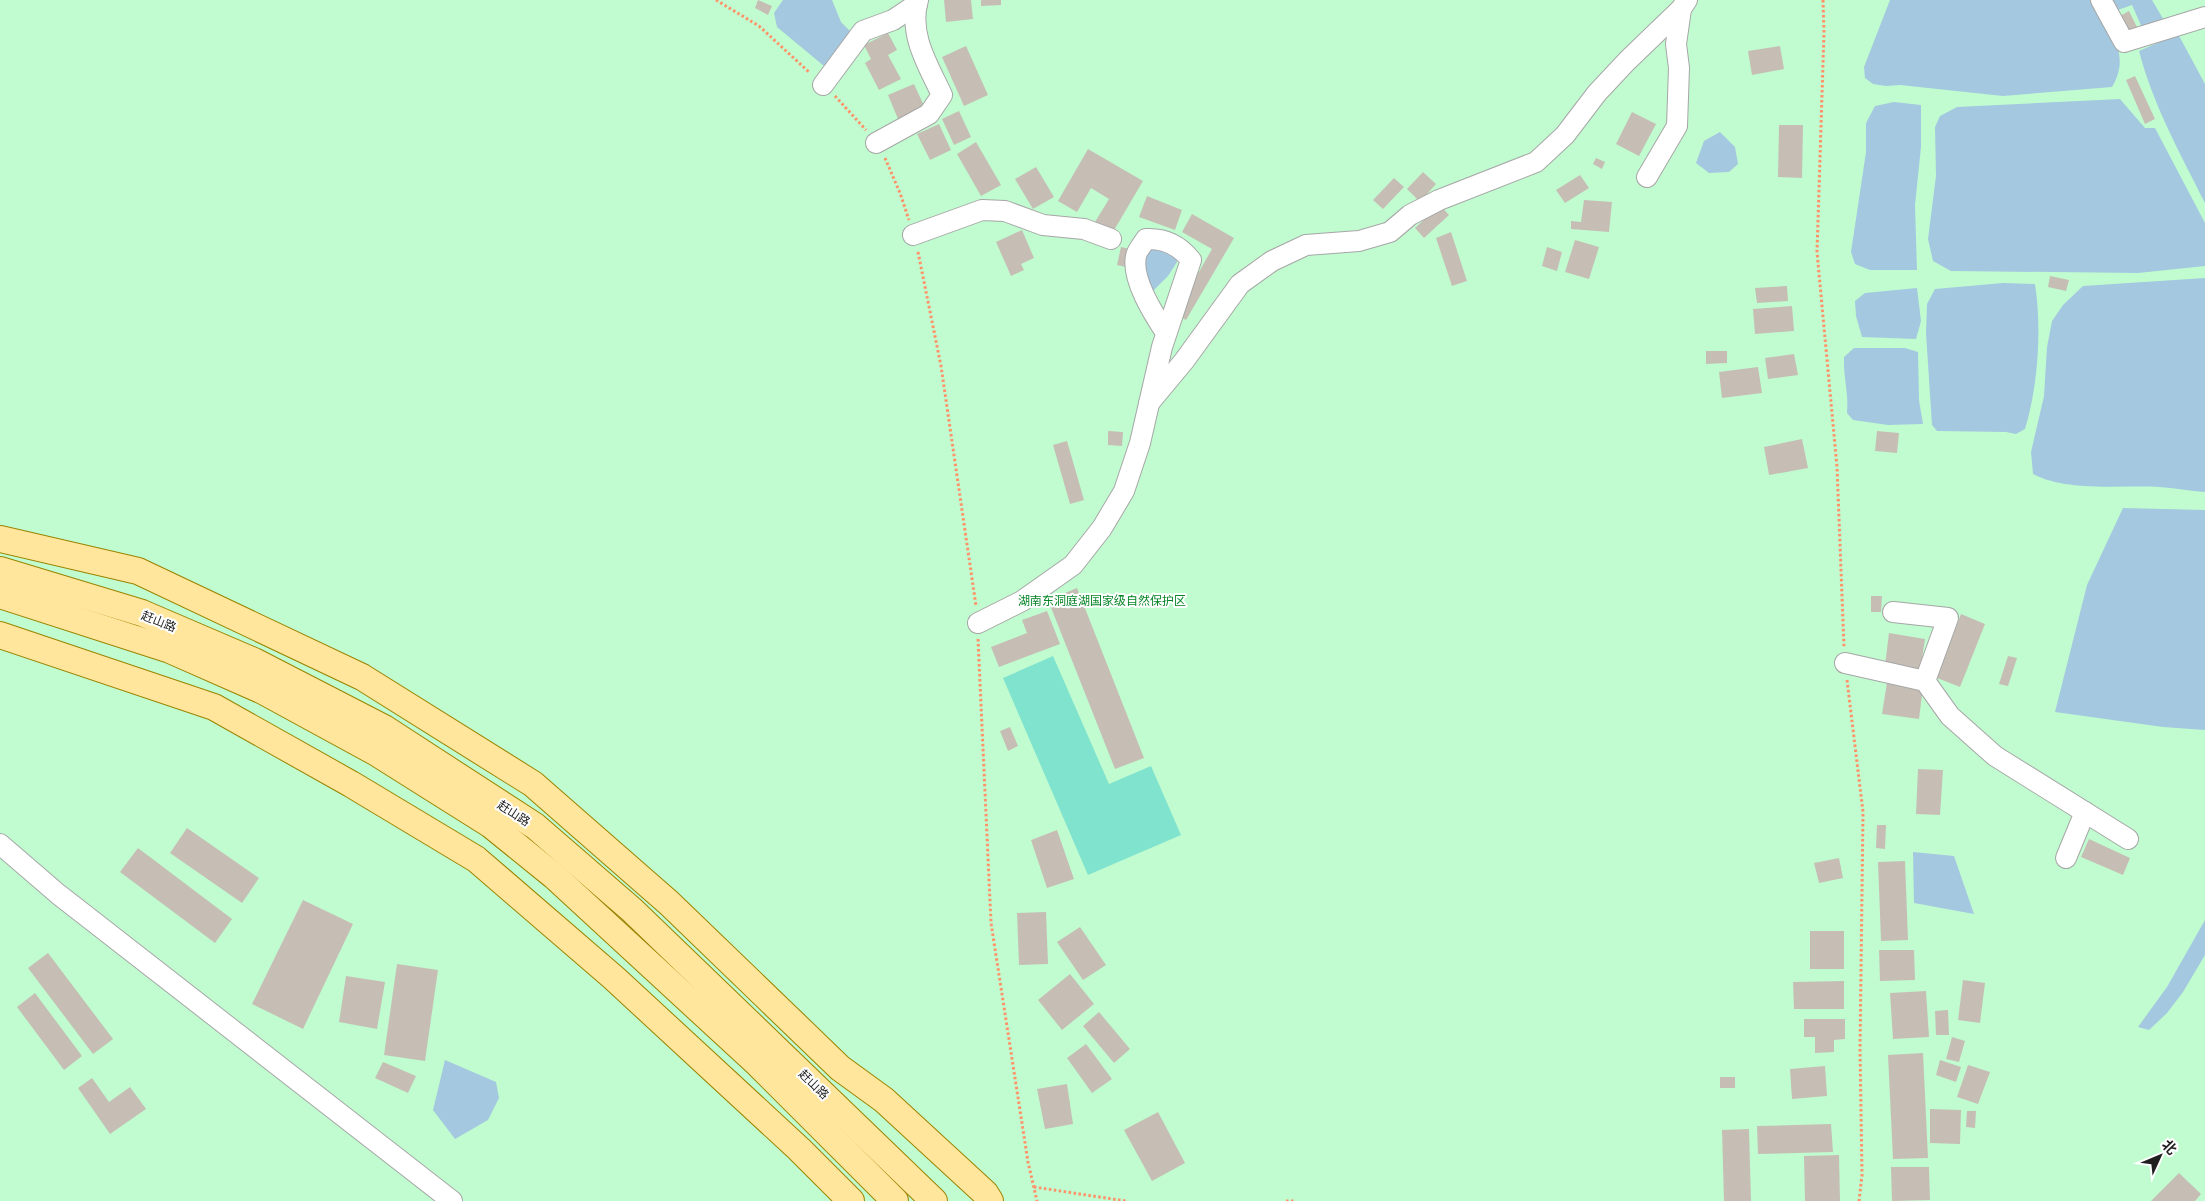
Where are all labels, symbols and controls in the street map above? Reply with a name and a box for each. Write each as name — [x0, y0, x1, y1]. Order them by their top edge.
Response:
park label: 湖南东洞庭湖国家级自然保护区 — [1018, 594, 1186, 607]
street label: 赶山路 — [140, 608, 178, 634]
street label: 赶山路 — [495, 798, 533, 828]
street label: 赶山路 — [797, 1067, 831, 1101]
north arrow — [2135, 1131, 2185, 1181]
text: 北 — [2159, 1136, 2180, 1158]

